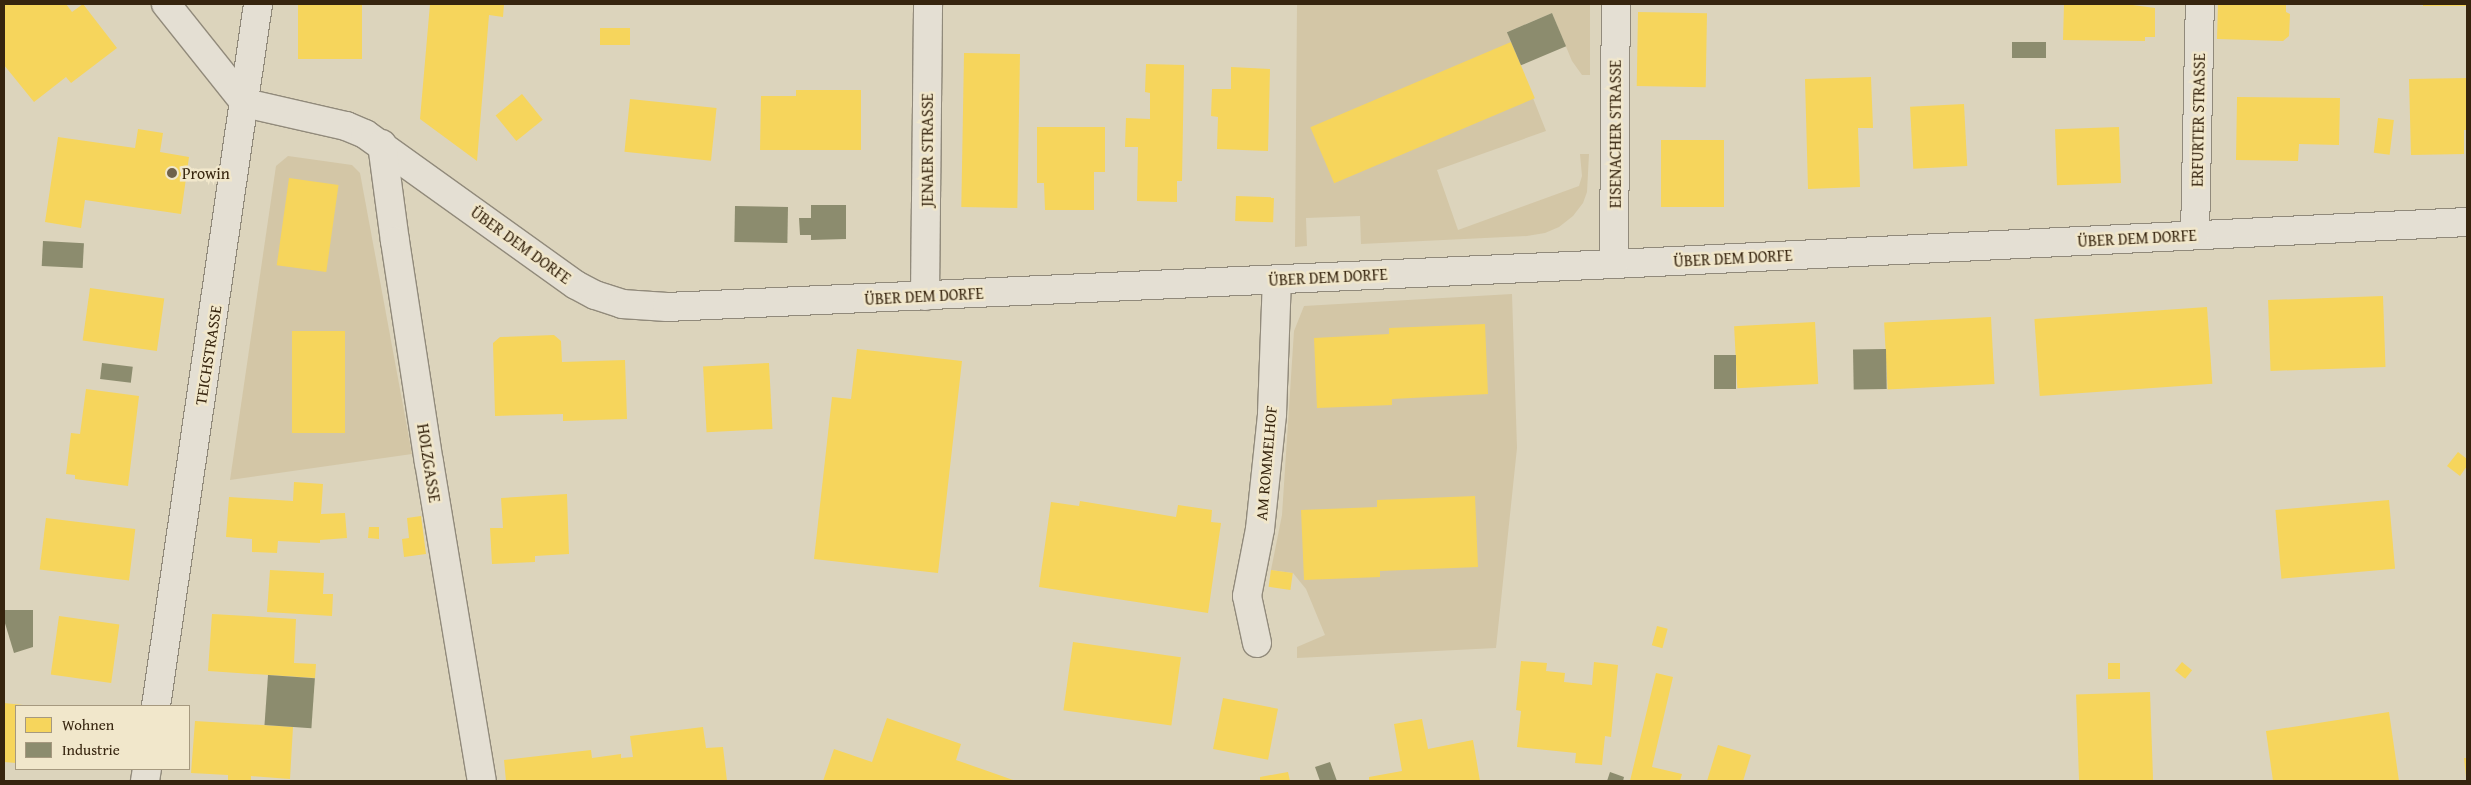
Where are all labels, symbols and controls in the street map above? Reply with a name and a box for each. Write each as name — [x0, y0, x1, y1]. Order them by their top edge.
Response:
street label: ERFURTER STRASSE — [2187, 53, 2209, 187]
street label: EISENACHER STRASSE — [1605, 60, 1625, 208]
street label: JENAER STRASSE — [917, 93, 937, 207]
place label: Prowin — [182, 163, 230, 183]
marker: Prowin — [166, 167, 178, 179]
street label: ÜBER DEM DORFE — [467, 202, 575, 288]
street label: ÜBER DEM DORFE — [2077, 225, 2197, 251]
street label: ÜBER DEM DORFE — [1673, 245, 1793, 271]
street label: ÜBER DEM DORFE — [1268, 264, 1388, 290]
street label: ÜBER DEM DORFE — [864, 283, 984, 309]
street label: TEICHSTRASSE — [191, 304, 225, 406]
street label: AM ROMMELHOF — [1251, 405, 1281, 521]
street label: HOLZGASSE — [413, 422, 445, 504]
legend — [15, 705, 190, 770]
text: Wohnen — [62, 714, 114, 735]
text: Industrie — [62, 739, 120, 760]

